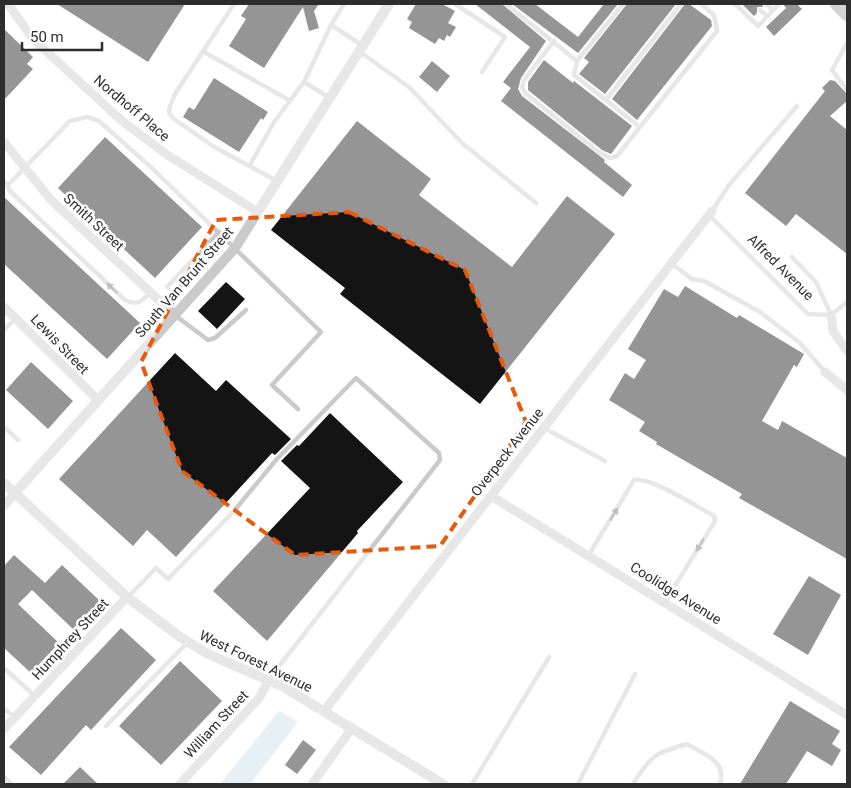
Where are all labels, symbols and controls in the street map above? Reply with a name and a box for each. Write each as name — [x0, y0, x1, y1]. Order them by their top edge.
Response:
scale bar — [22, 20, 102, 52]
text: 50 m — [30, 28, 64, 46]
street label: Nordhoff Place — [91, 72, 173, 144]
street label: Smith Street — [60, 190, 128, 254]
street label: South Van Brunt Street — [132, 223, 237, 340]
street label: Alfred Avenue — [745, 231, 817, 303]
one-way arrow — [106, 282, 118, 294]
street label: Lewis Street — [28, 311, 93, 377]
street label: Overpeck Avenue — [468, 405, 546, 499]
one-way arrow — [609, 507, 618, 521]
one-way arrow — [695, 539, 704, 552]
street label: Coolidge Avenue — [628, 559, 724, 627]
street label: Humphrey Street — [28, 595, 112, 683]
street label: West Forest Avenue — [197, 627, 315, 695]
street label: William Street — [181, 687, 252, 761]

